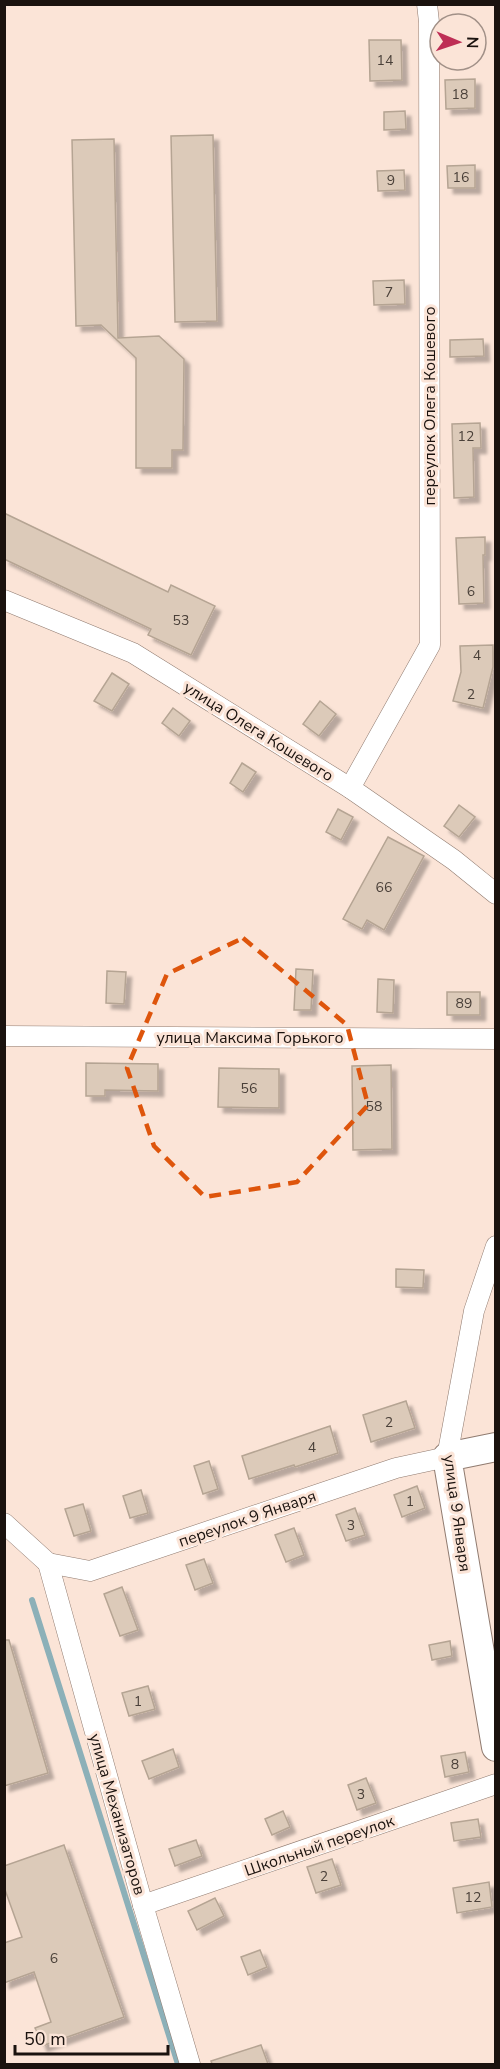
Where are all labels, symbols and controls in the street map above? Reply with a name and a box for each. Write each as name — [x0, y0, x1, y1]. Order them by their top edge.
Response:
north arrow — [428, 12, 488, 72]
text: N — [461, 36, 483, 49]
house number: 14 — [377, 51, 393, 70]
house number: 18 — [452, 85, 468, 104]
house number: 16 — [453, 168, 469, 187]
house number: 9 — [387, 171, 395, 190]
house number: 7 — [385, 283, 393, 302]
street label: переулок Олега Кошевого — [419, 307, 441, 505]
house number: 12 — [458, 427, 474, 446]
house number: 6 — [467, 582, 475, 601]
house number: 53 — [173, 611, 189, 630]
house number: 4 — [473, 646, 481, 665]
street label: улица Олега Кошевого — [179, 677, 338, 787]
house number: 2 — [467, 685, 475, 704]
house number: 66 — [376, 878, 392, 897]
house number: 89 — [456, 994, 472, 1013]
street label: улица Максима Горького — [156, 1027, 344, 1049]
house number: 56 — [241, 1079, 257, 1098]
house number: 58 — [366, 1097, 382, 1116]
house number: 2 — [385, 1413, 393, 1432]
house number: 4 — [308, 1438, 316, 1457]
street label: улица 9 Января — [438, 1453, 476, 1573]
street label: переулок 9 Января — [176, 1485, 319, 1553]
house number: 1 — [406, 1492, 414, 1511]
house number: 3 — [347, 1516, 355, 1535]
house number: 1 — [134, 1692, 142, 1711]
street label: улица Механизаторов — [83, 1731, 151, 1898]
house number: 8 — [451, 1755, 459, 1774]
house number: 3 — [357, 1785, 365, 1804]
street label: Школьный переулок — [241, 1810, 398, 1882]
house number: 2 — [320, 1867, 328, 1886]
house number: 12 — [465, 1888, 481, 1907]
house number: 6 — [50, 1949, 58, 1968]
scale bar — [15, 2018, 168, 2056]
text: 50 m — [24, 2027, 66, 2051]

